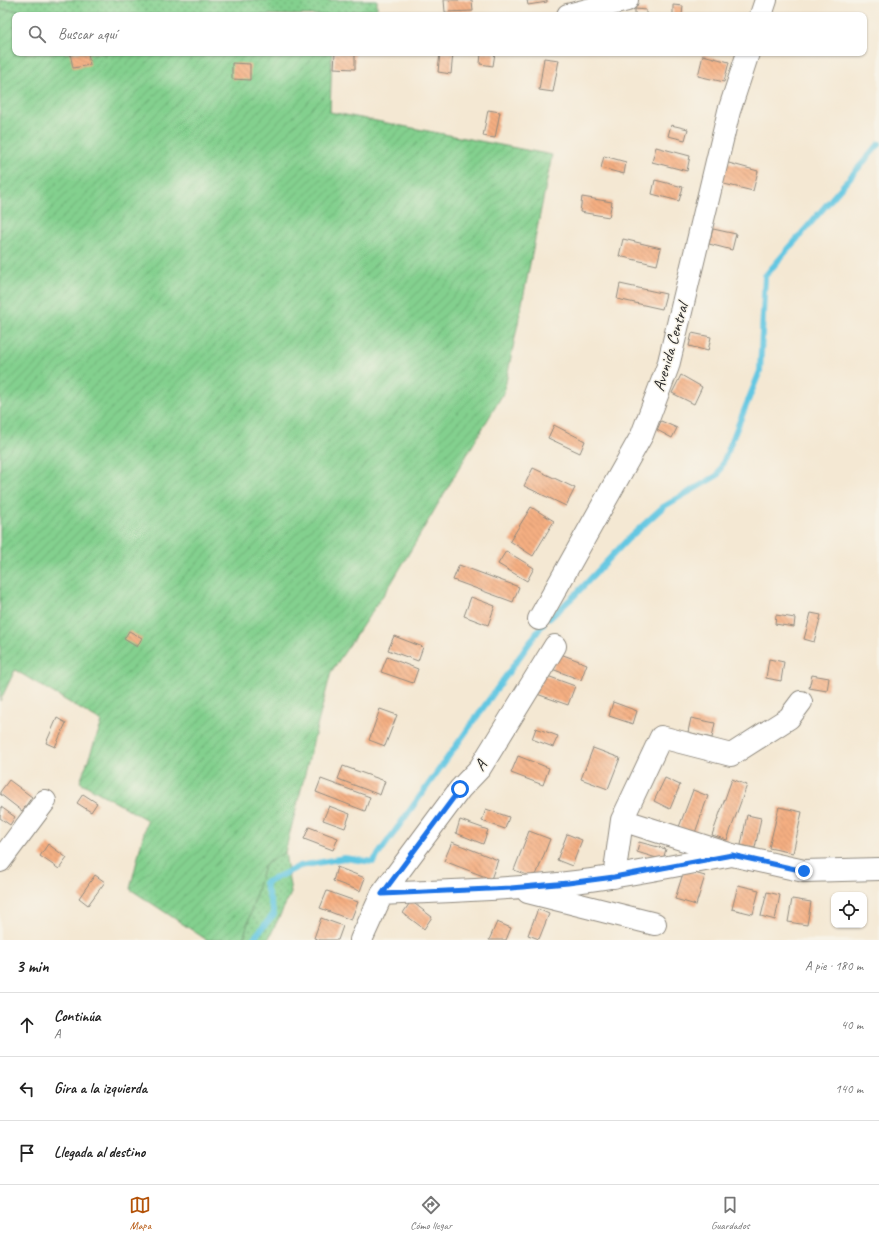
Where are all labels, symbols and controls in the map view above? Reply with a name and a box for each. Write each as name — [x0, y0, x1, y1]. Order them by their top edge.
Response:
search box — [12, 12, 867, 56]
icon: search — [26, 23, 48, 45]
text: Buscar aquí — [58, 25, 117, 44]
street label: Avenida Central — [648, 298, 694, 394]
street label: A — [469, 754, 492, 775]
route start — [451, 780, 469, 798]
route end — [795, 862, 813, 880]
map controls — [831, 892, 867, 928]
button: locate — [831, 892, 867, 928]
text: 3 min — [16, 956, 49, 977]
text: A pie · 180 m — [805, 958, 863, 974]
text: Continúa — [54, 1007, 101, 1026]
icon: ahead — [16, 1014, 38, 1036]
text: 40 m — [841, 1017, 863, 1033]
text: A — [54, 1026, 61, 1042]
icon: left — [16, 1078, 38, 1100]
text: Gira a la izquierda — [54, 1079, 147, 1098]
text: 140 m — [835, 1081, 863, 1097]
icon: arrive — [16, 1142, 38, 1164]
text: Llegada al destino — [54, 1143, 145, 1162]
tab: Mapa — [129, 1194, 151, 1232]
tab: Cómo llegar — [410, 1194, 452, 1232]
tab: Guardados — [711, 1194, 750, 1232]

